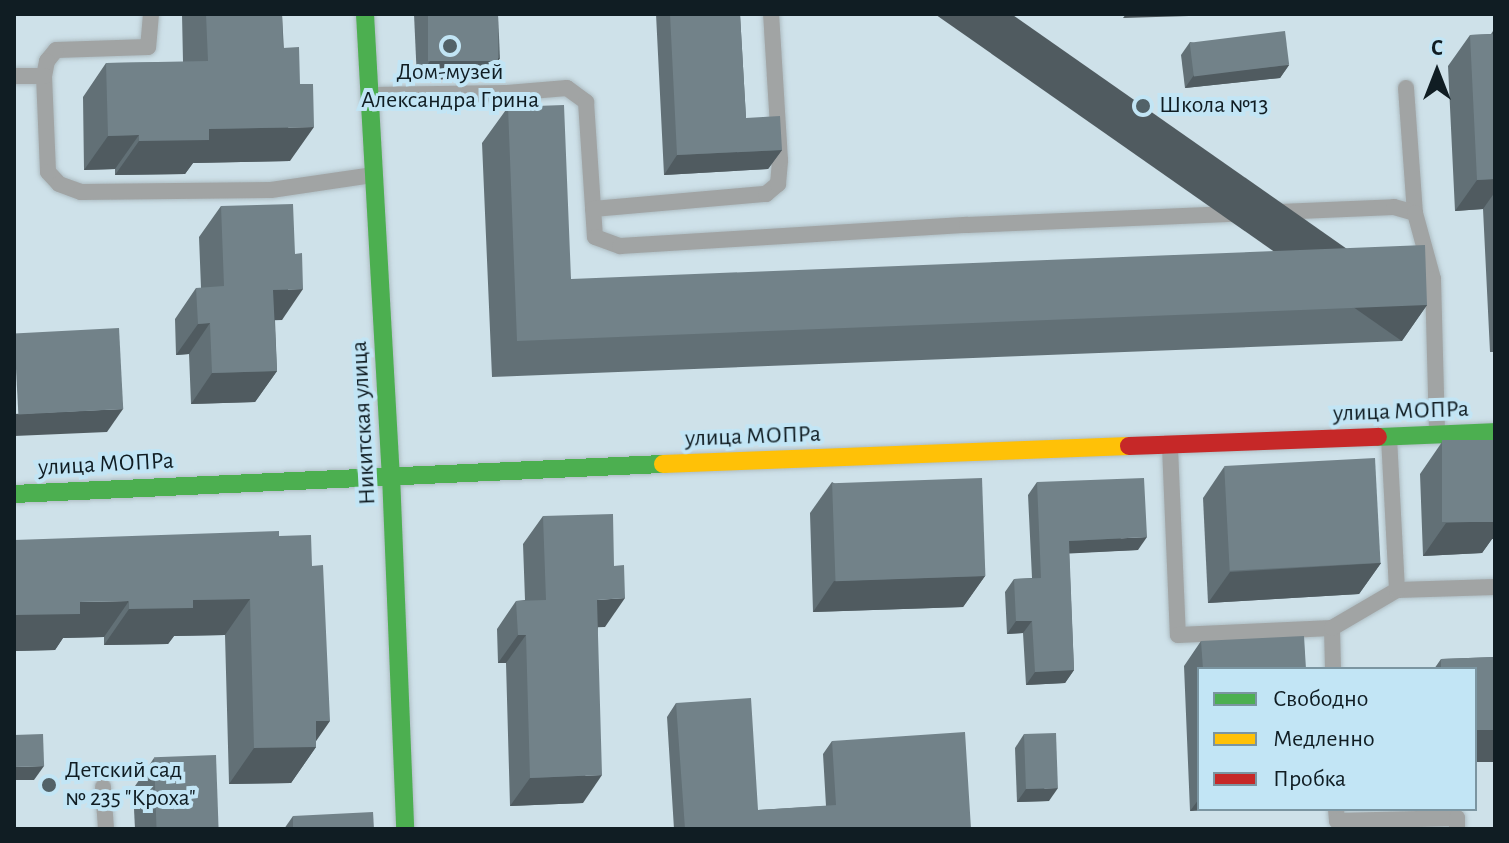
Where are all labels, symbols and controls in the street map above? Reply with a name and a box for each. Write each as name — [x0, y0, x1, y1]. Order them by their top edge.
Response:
north arrow — [1397, 32, 1477, 112]
marker: Дом-музей Александра Грина — [441, 37, 459, 55]
text: С — [1431, 37, 1443, 59]
place label: Дом-музей Александра Грина — [361, 59, 539, 115]
place label: Школа №13 — [1159, 92, 1268, 120]
marker: Школа №13 — [1134, 97, 1152, 115]
street label: Никитская улица — [345, 340, 383, 506]
street label: улица МОПРа — [1333, 395, 1469, 429]
street label: улица МОПРа — [685, 420, 821, 454]
street label: улица МОПРа — [37, 447, 175, 483]
legend — [1197, 667, 1477, 811]
text: Свободно — [1273, 687, 1368, 711]
text: Медленно — [1273, 727, 1375, 751]
place label: Детский сад № 235 "Кроха" — [65, 757, 196, 813]
text: Пробка — [1273, 767, 1346, 791]
marker: Детский сад № 235 "Кроха" — [40, 776, 58, 794]

